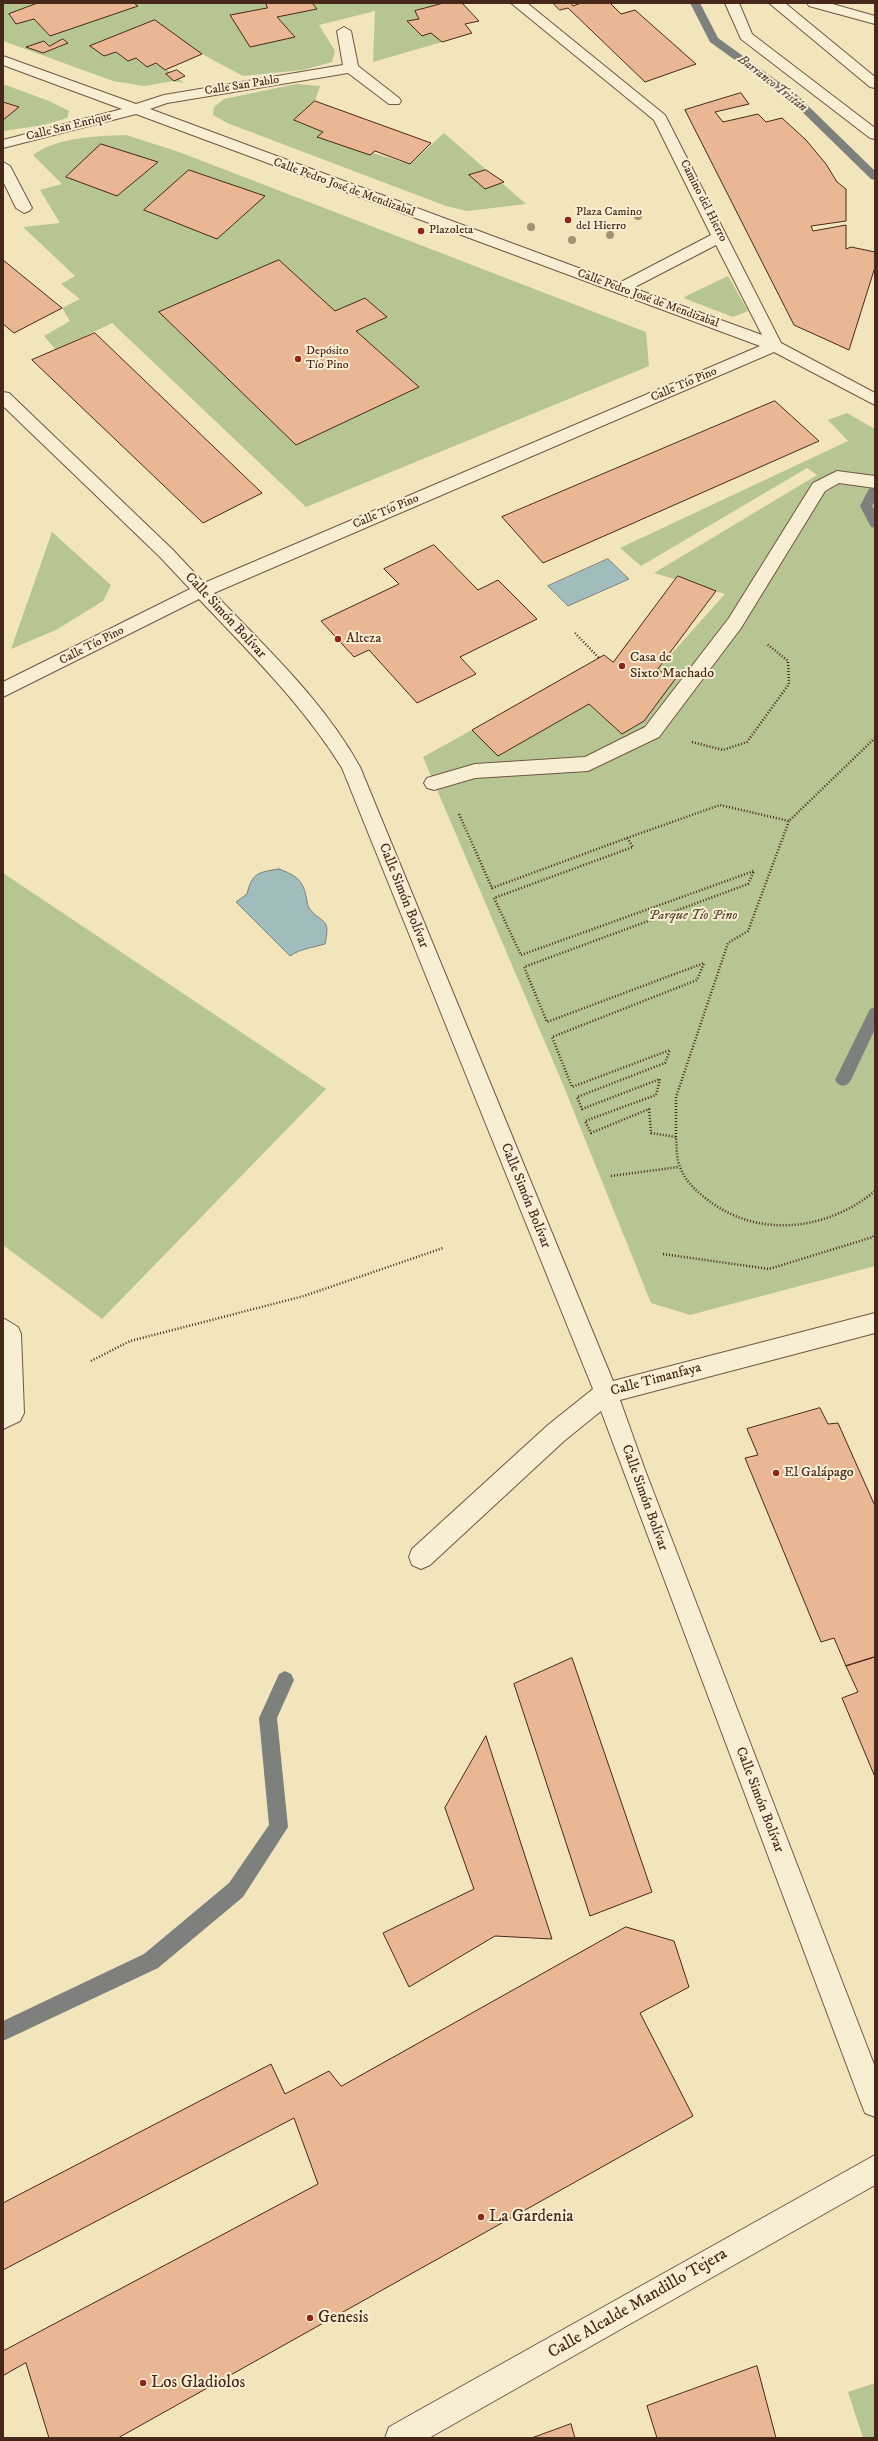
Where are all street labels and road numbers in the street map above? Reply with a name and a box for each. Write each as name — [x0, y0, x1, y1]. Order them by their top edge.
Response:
street label: Calle San Pablo — [204, 73, 280, 99]
street label: Calle San Enrique — [25, 109, 113, 145]
street label: Calle Pedro José de Mendizabal — [271, 156, 417, 220]
street label: Camino del Hierro — [676, 158, 730, 244]
street label: Calle Pedro José de Mendizabal — [575, 267, 721, 331]
street label: Calle Tío Pino — [649, 365, 719, 405]
street label: Calle Tío Pino — [351, 492, 421, 532]
street label: Calle Simón Bolívar — [181, 569, 269, 663]
street label: Calle Tío Pino — [57, 624, 127, 668]
street label: Calle Simón Bolívar — [374, 841, 432, 951]
street label: Calle Simón Bolívar — [496, 1141, 554, 1251]
street label: Calle Timanfaya — [609, 1360, 703, 1400]
street label: Calle Simón Bolívar — [617, 1443, 671, 1553]
street label: Calle Simón Bolívar — [731, 1745, 787, 1855]
street label: Calle Alcalde Mandillo Tejera — [545, 2244, 731, 2364]

